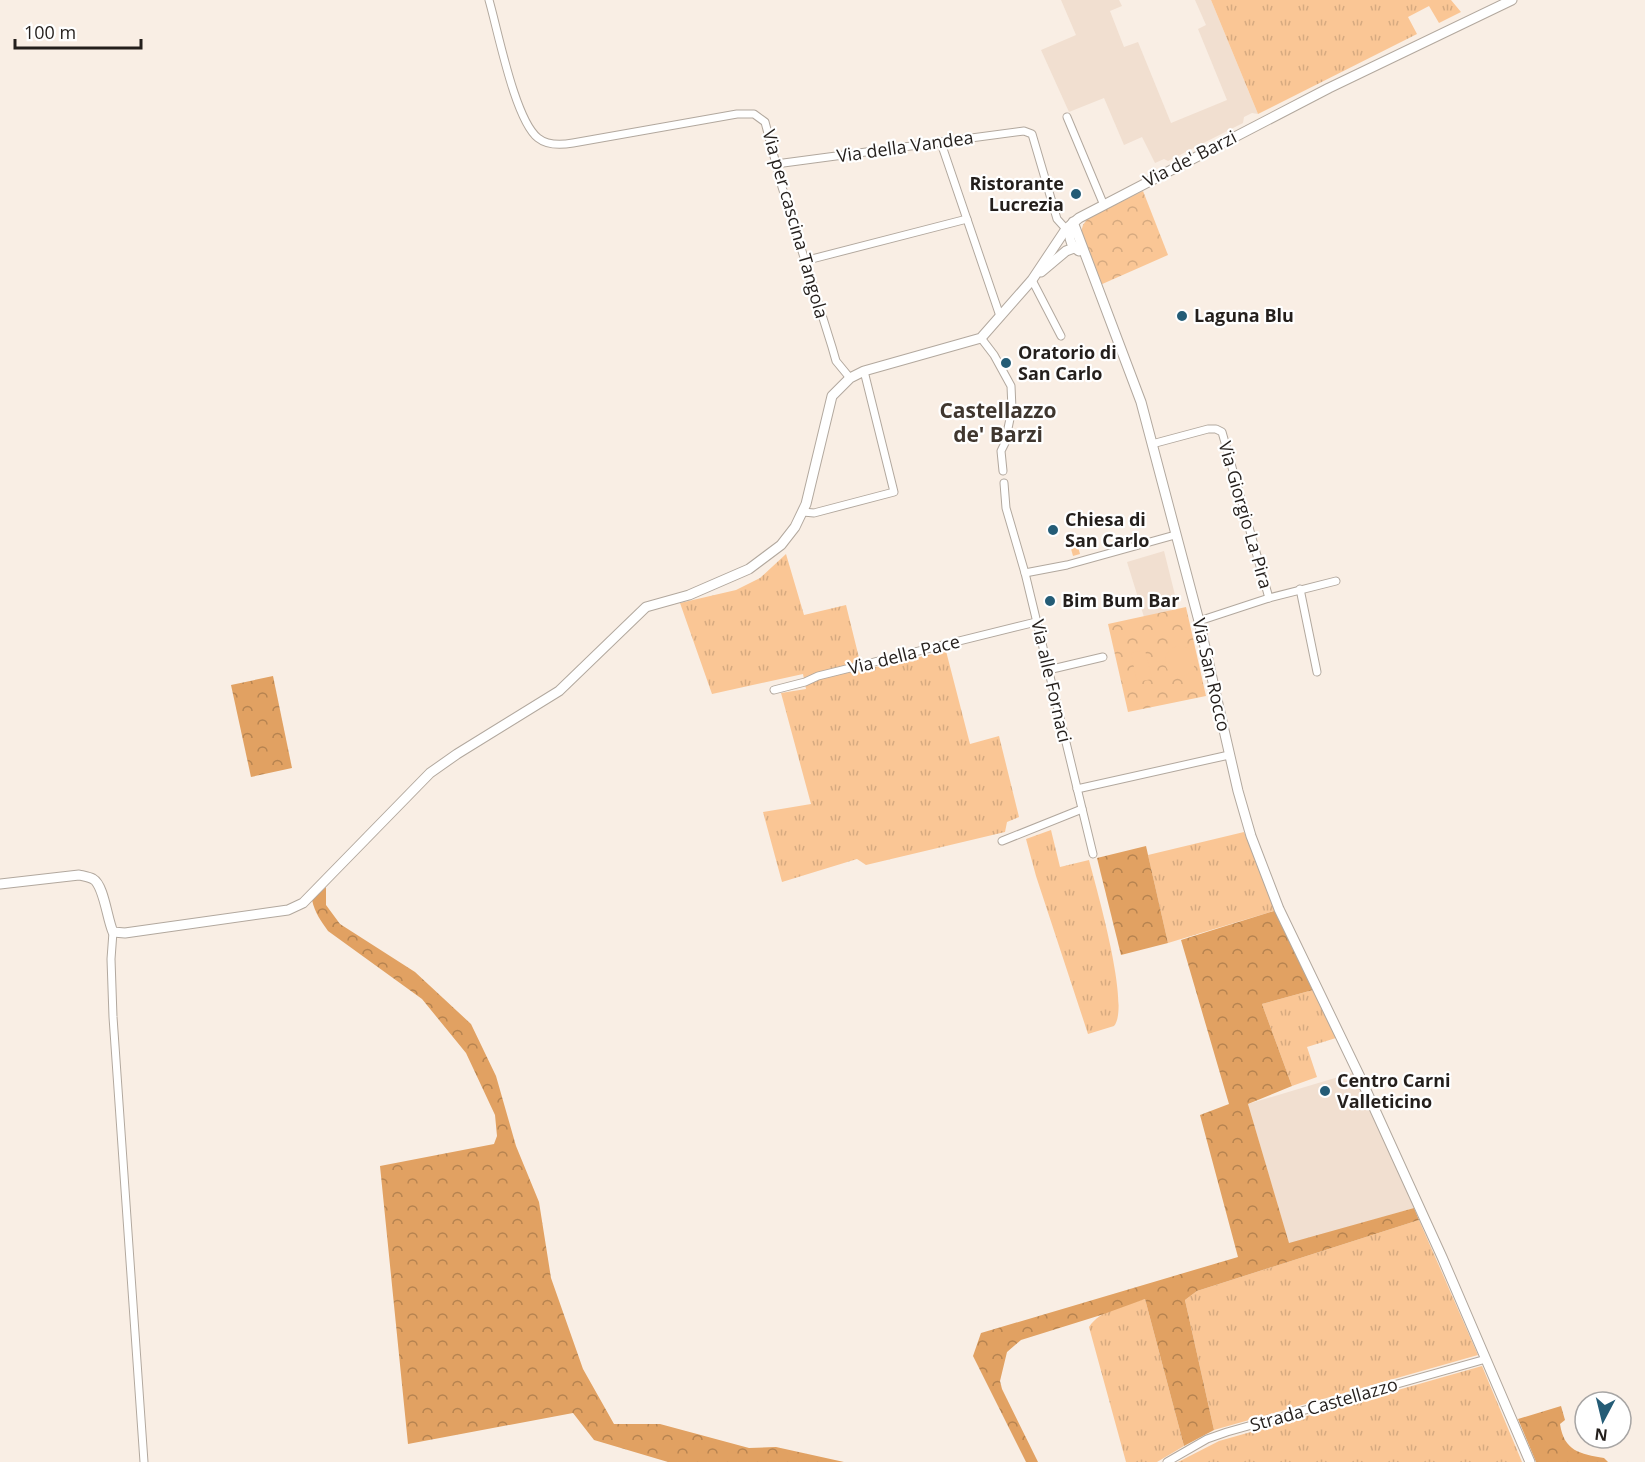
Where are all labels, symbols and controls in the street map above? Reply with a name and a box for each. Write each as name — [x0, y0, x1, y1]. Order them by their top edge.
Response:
scale bar — [15, 12, 141, 50]
text: 100 m — [24, 20, 76, 44]
street label: Via de' Barzi — [1139, 124, 1240, 192]
street label: Via della Vandea — [835, 125, 975, 167]
street label: Via per cascina Tangola — [758, 127, 834, 321]
place label: Ristorante Lucrezia — [969, 171, 1064, 216]
marker: Ristorante Lucrezia — [1069, 187, 1083, 201]
place label: Laguna Blu — [1194, 303, 1294, 327]
marker: Laguna Blu — [1175, 309, 1189, 323]
place label: Oratorio di San Carlo — [1018, 340, 1117, 385]
marker: Oratorio di San Carlo — [999, 356, 1013, 370]
district label: Castellazzo de' Barzi — [939, 396, 1057, 448]
street label: Via Giorgio La Pira — [1213, 438, 1279, 591]
place label: Chiesa di San Carlo — [1065, 507, 1149, 552]
marker: Chiesa di San Carlo — [1046, 523, 1060, 537]
place label: Bim Bum Bar — [1062, 588, 1179, 612]
marker: Bim Bum Bar — [1043, 594, 1057, 608]
street label: Via San Rocco — [1187, 616, 1237, 734]
street label: Via alle Fornaci — [1026, 617, 1078, 745]
street label: Via della Pace — [845, 629, 962, 680]
place label: Centro Carni Valleticino — [1337, 1068, 1451, 1113]
marker: Centro Carni Valleticino — [1318, 1084, 1332, 1098]
street label: Strada Castellazzo — [1247, 1371, 1400, 1437]
north arrow — [1573, 1390, 1633, 1450]
text: N — [1593, 1423, 1609, 1447]

